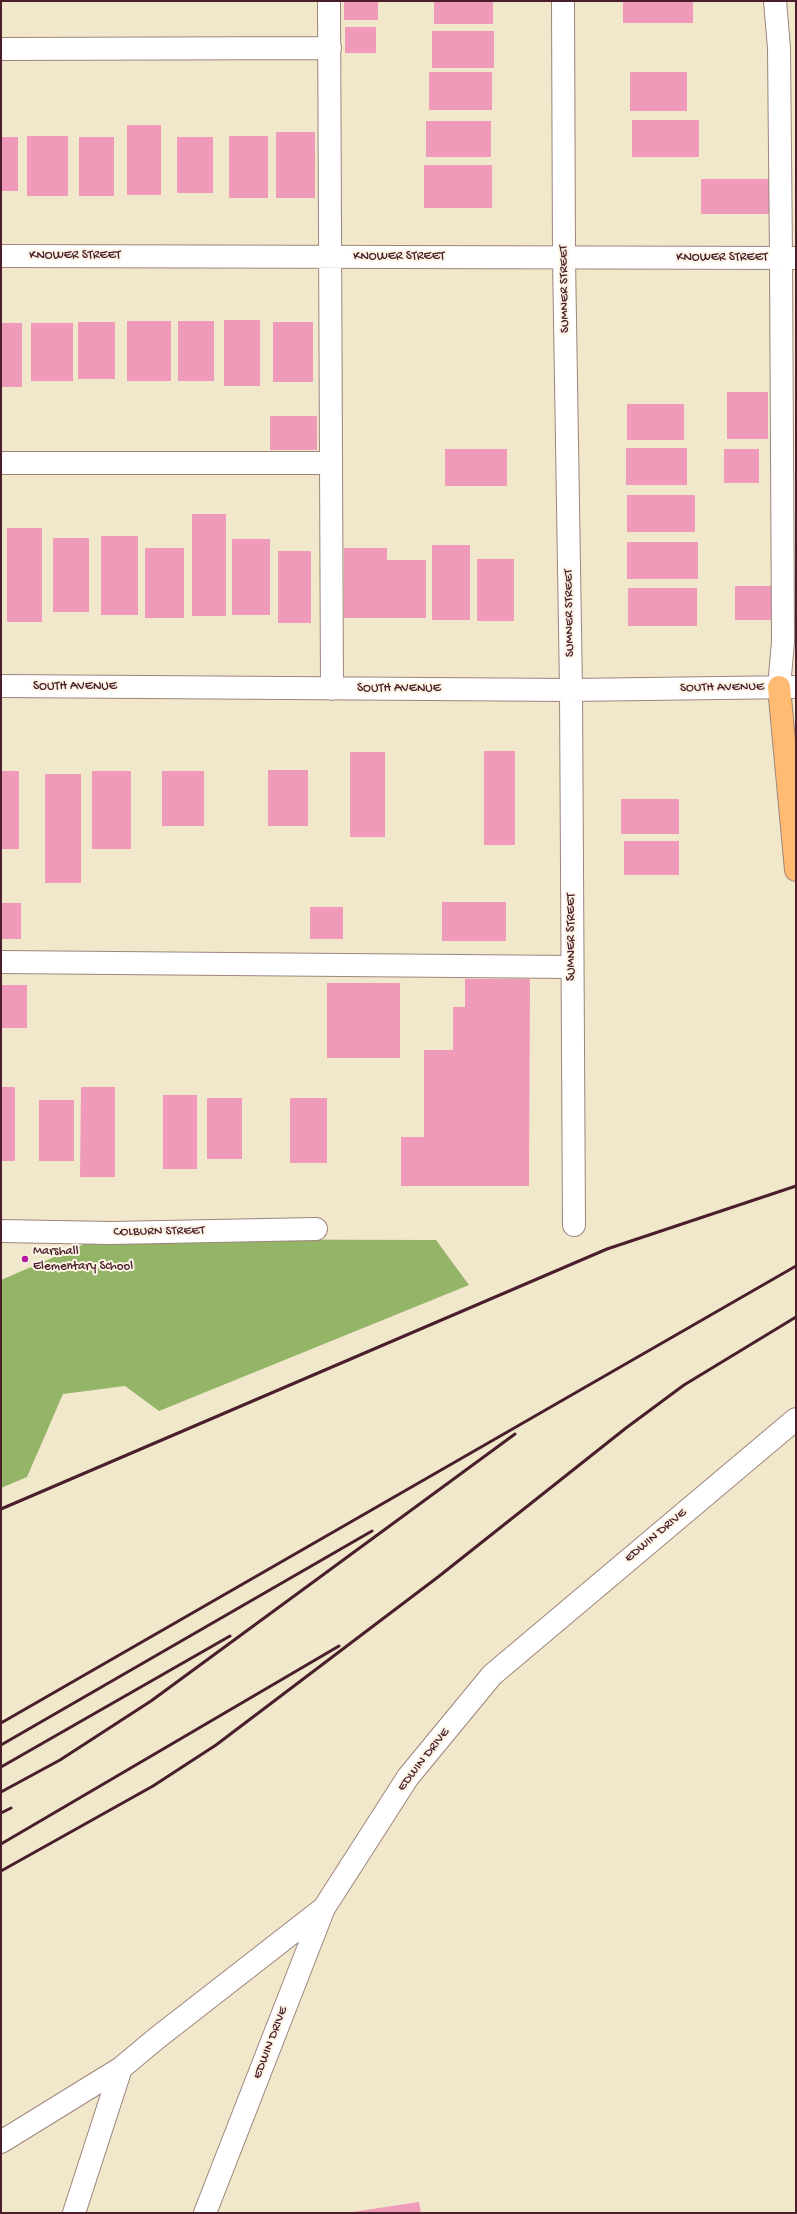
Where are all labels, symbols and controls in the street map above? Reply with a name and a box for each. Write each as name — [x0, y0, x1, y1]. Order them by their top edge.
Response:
street label: SUMNER STREET — [556, 245, 574, 333]
street label: KNOWER STREET — [29, 248, 121, 264]
street label: KNOWER STREET — [353, 249, 445, 265]
street label: KNOWER STREET — [676, 250, 768, 266]
street label: SUMNER STREET — [561, 569, 579, 657]
street label: SOUTH AVENUE — [33, 679, 117, 695]
street label: SOUTH AVENUE — [680, 679, 764, 697]
street label: SOUTH AVENUE — [357, 681, 441, 697]
street label: SUMNER STREET — [564, 893, 580, 981]
street label: COLBURN STREET — [113, 1223, 205, 1241]
place label: Marshall Elementary School — [33, 1244, 133, 1275]
marker: Marshall Elementary School — [20, 1254, 30, 1264]
street label: EDWIN DRIVE — [622, 1506, 690, 1566]
street label: EDWIN DRIVE — [394, 1725, 454, 1795]
street label: EDWIN DRIVE — [250, 2005, 292, 2081]

